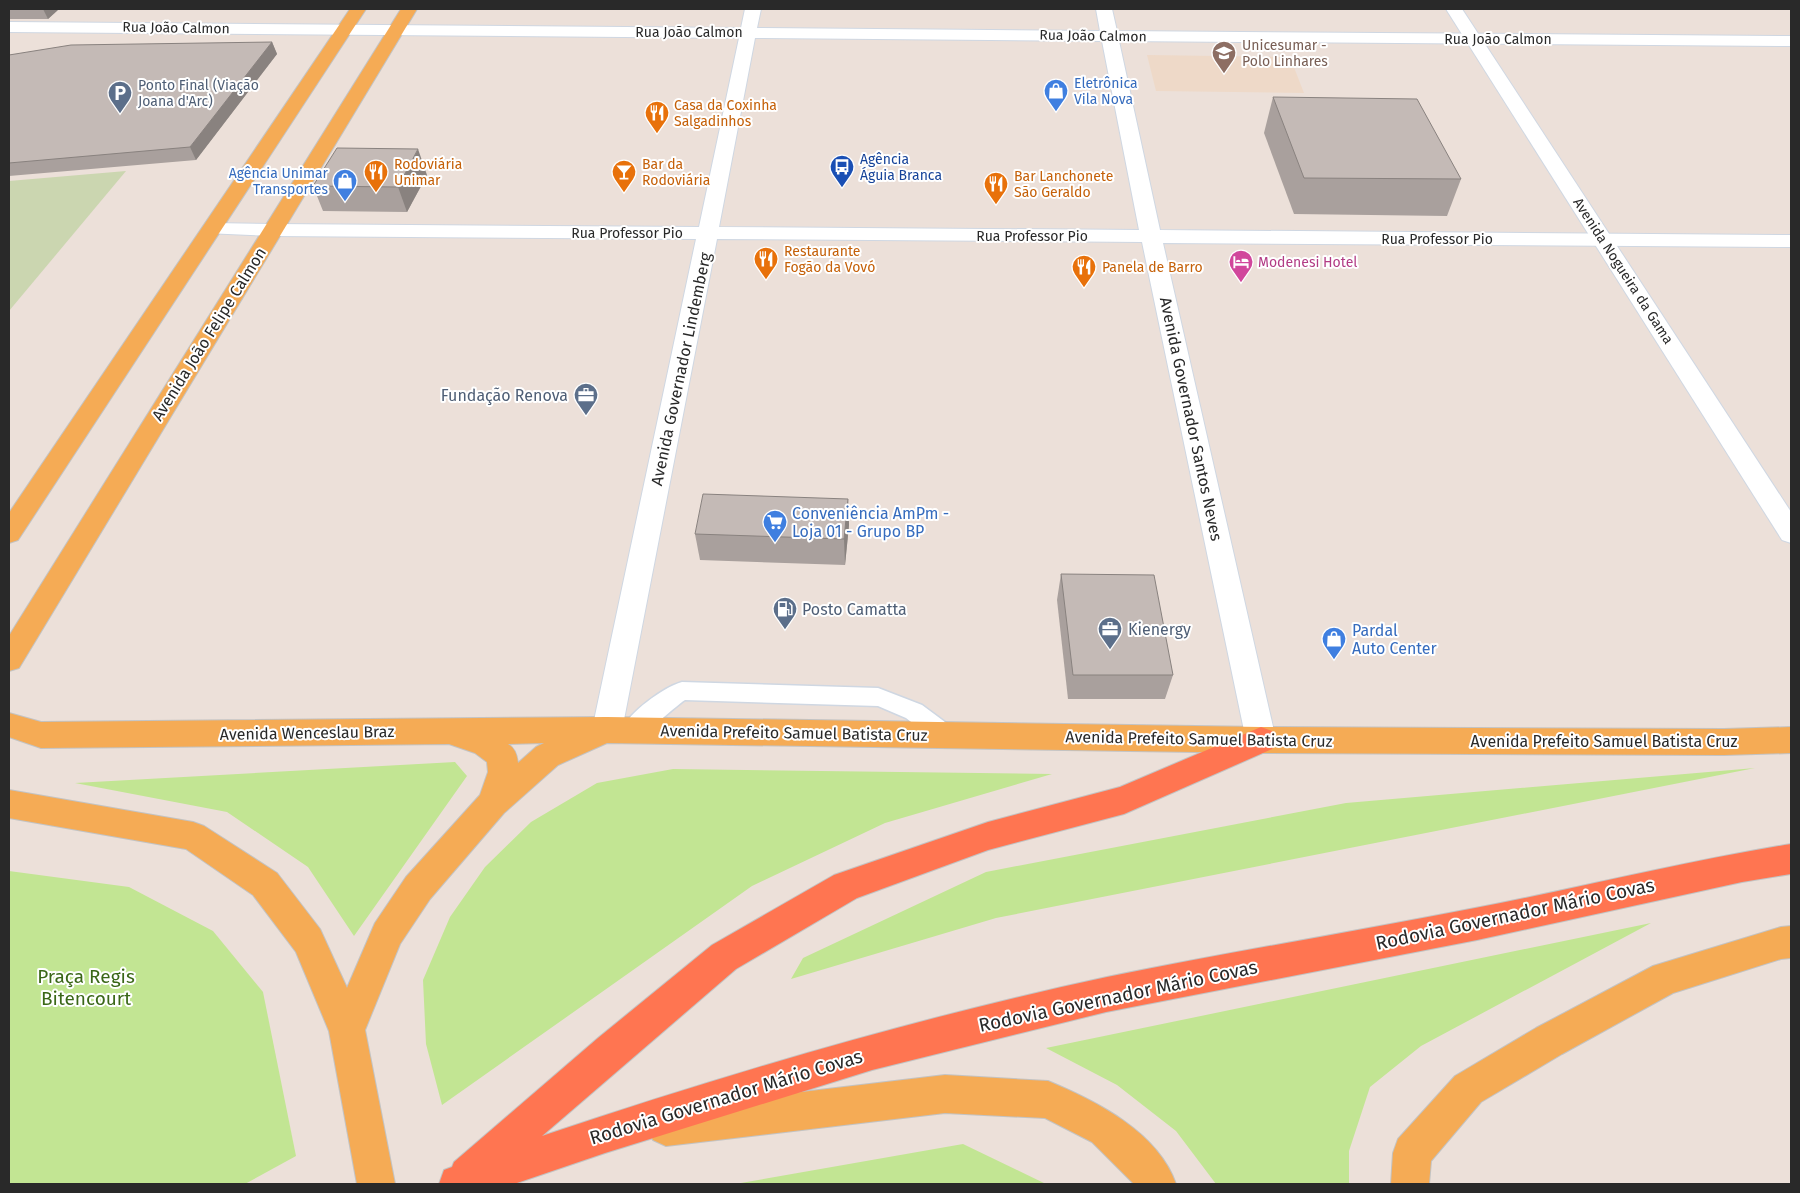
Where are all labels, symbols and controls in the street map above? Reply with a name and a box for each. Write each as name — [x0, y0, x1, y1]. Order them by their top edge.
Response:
street label: Rua João Calmon — [122, 19, 230, 37]
street label: Rua João Calmon — [635, 24, 743, 41]
street label: Rua João Calmon — [1039, 27, 1147, 45]
street label: Rua João Calmon — [1444, 31, 1552, 48]
place label: Unicesumar - Polo Linhares — [1242, 37, 1328, 70]
school or university icon: Unicesumar - Polo Linhares — [1211, 40, 1237, 74]
place label: Eletrônica Vila Nova — [1074, 75, 1138, 108]
place label: Ponto Final (Viação Joana d'Arc) — [138, 77, 259, 110]
shop icon: Eletrônica Vila Nova — [1043, 78, 1069, 112]
parking icon: Ponto Final (Viação Joana d'Arc) — [107, 80, 133, 114]
place label: Casa da Coxinha Salgadinhos — [674, 97, 777, 130]
restaurant icon: Casa da Coxinha Salgadinhos — [644, 100, 670, 134]
place label: Agência Águia Branca — [860, 151, 942, 184]
bus stop icon: Agência Águia Branca — [829, 154, 855, 188]
place label: Rodoviária Unimar — [394, 156, 462, 189]
place label: Bar da Rodoviária — [642, 156, 710, 189]
restaurant icon: Rodoviária Unimar — [363, 159, 389, 193]
bar icon: Bar da Rodoviária — [611, 159, 637, 193]
place label: Agência Unimar Transportes — [229, 165, 329, 198]
shop icon: Agência Unimar Transportes — [332, 168, 358, 202]
place label: Bar Lanchonete São Geraldo — [1014, 168, 1113, 201]
restaurant icon: Bar Lanchonete São Geraldo — [983, 171, 1009, 205]
street label: Avenida Nogueira da Gama — [1569, 195, 1677, 347]
street label: Rua Professor Pio — [571, 225, 683, 242]
street label: Rua Professor Pio — [976, 228, 1088, 245]
street label: Rua Professor Pio — [1381, 231, 1493, 248]
place label: Restaurante Fogão da Vovó — [784, 243, 875, 276]
street label: Avenida João Felipe Calmon — [148, 244, 270, 424]
restaurant icon: Restaurante Fogão da Vovó — [753, 246, 779, 280]
hotel icon: Modenesi Hotel — [1228, 249, 1254, 283]
street label: Avenida Governador Lindemberg — [647, 250, 715, 487]
restaurant icon: Panela de Barro — [1071, 254, 1097, 288]
place label: Modenesi Hotel — [1258, 254, 1357, 271]
place label: Panela de Barro — [1102, 259, 1203, 276]
street label: Avenida Governador Santos Neves — [1156, 295, 1226, 543]
office icon: Fundação Renova — [573, 382, 599, 416]
place label: Fundação Renova — [441, 386, 568, 406]
place label: Conveniência AmPm - Loja 01 - Grupo BP — [792, 504, 949, 541]
supermarket icon: Conveniência AmPm - Loja 01 - Grupo BP — [762, 509, 788, 543]
fuel station icon: Posto Camatta — [772, 596, 798, 630]
place label: Posto Camatta — [802, 600, 907, 619]
office icon: Kienergy — [1097, 616, 1123, 650]
place label: Kienergy — [1128, 620, 1191, 639]
place label: Pardal Auto Center — [1352, 621, 1438, 658]
shop icon: Pardal Auto Center — [1321, 626, 1347, 660]
street label: Avenida Prefeito Samuel Batista Cruz — [660, 721, 928, 745]
street label: Avenida Wenceslau Braz — [220, 722, 394, 744]
street label: Avenida Prefeito Samuel Batista Cruz — [1065, 727, 1333, 751]
street label: Avenida Prefeito Samuel Batista Cruz — [1470, 732, 1738, 751]
street label: Rodovia Governador Mário Covas — [1374, 873, 1657, 955]
street label: Rodovia Governador Mário Covas — [977, 955, 1260, 1037]
park label: Praça Regis Bitencourt — [37, 965, 135, 1010]
street label: Rodovia Governador Mário Covas — [587, 1044, 865, 1150]

